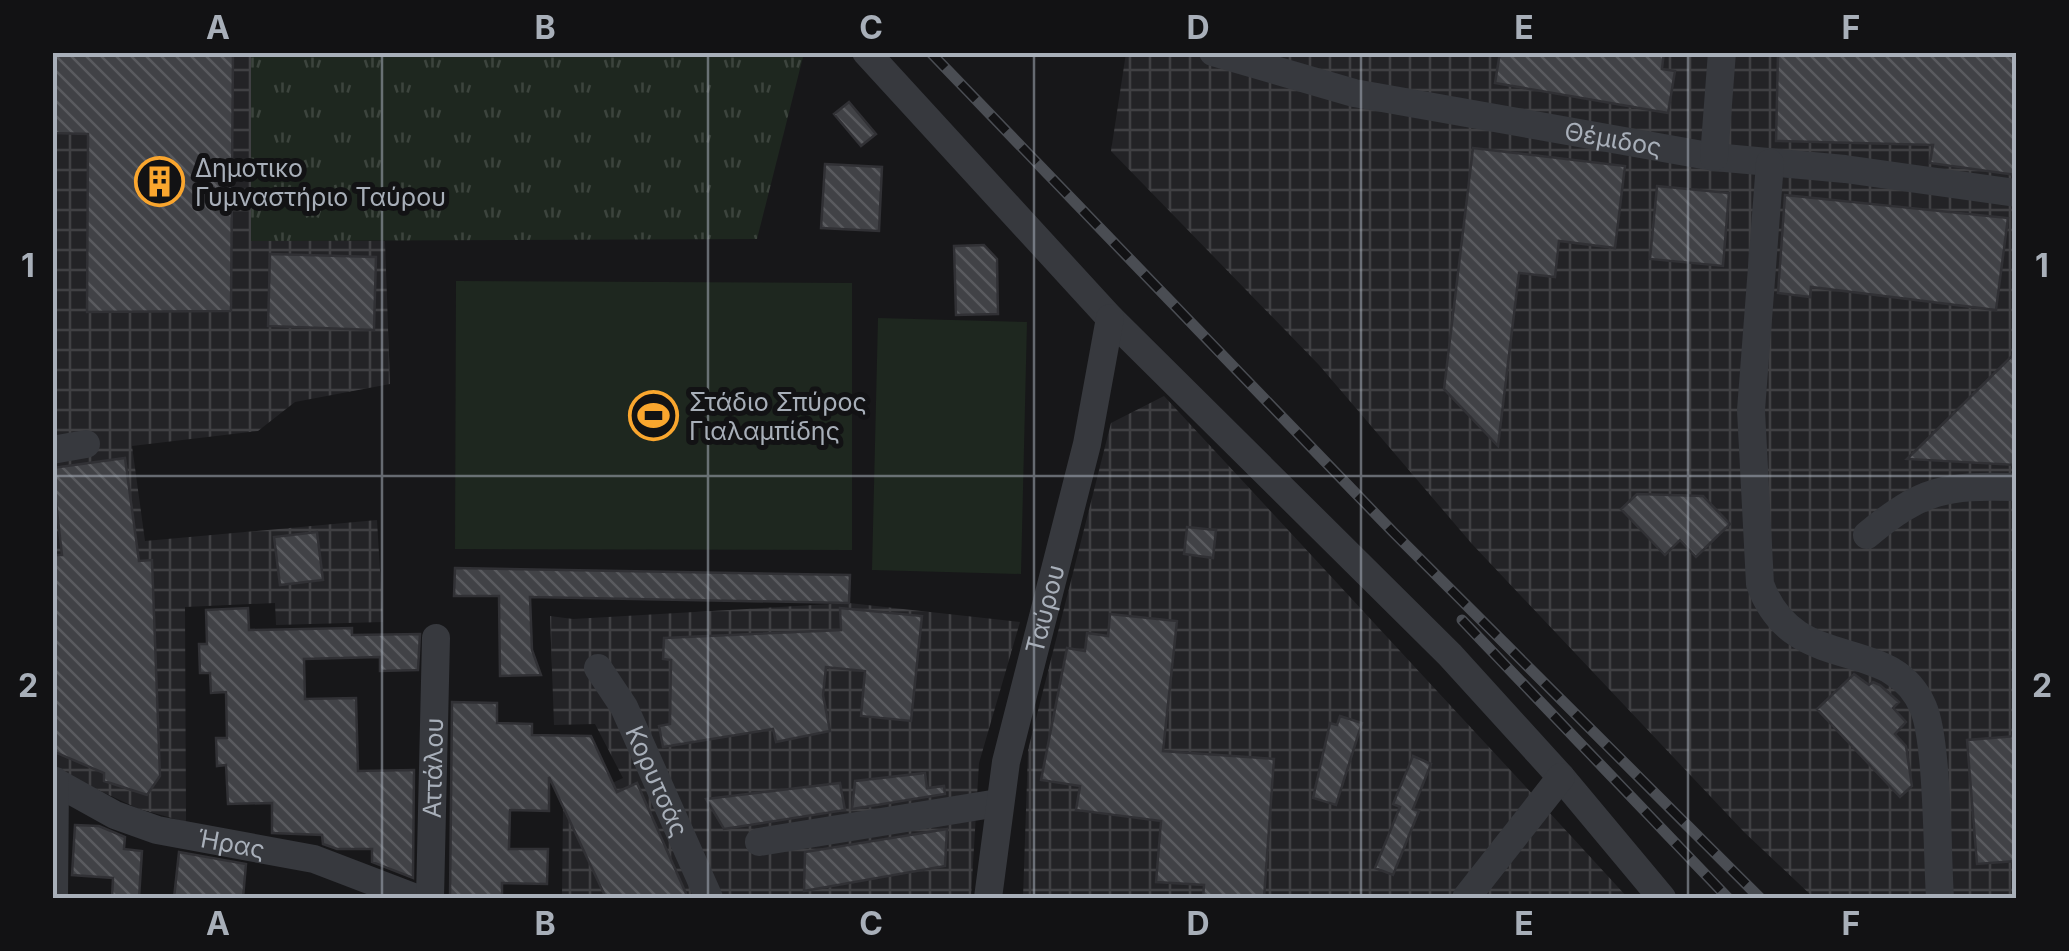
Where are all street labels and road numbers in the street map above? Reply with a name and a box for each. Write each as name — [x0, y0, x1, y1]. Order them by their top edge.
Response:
street label: Θέμιδος — [1562, 116, 1664, 162]
street label: Ταύρου — [1019, 561, 1071, 657]
street label: Αττάλου — [417, 717, 449, 819]
street label: Κορυτσάς — [619, 721, 695, 841]
street label: Ήρας — [195, 823, 267, 865]

